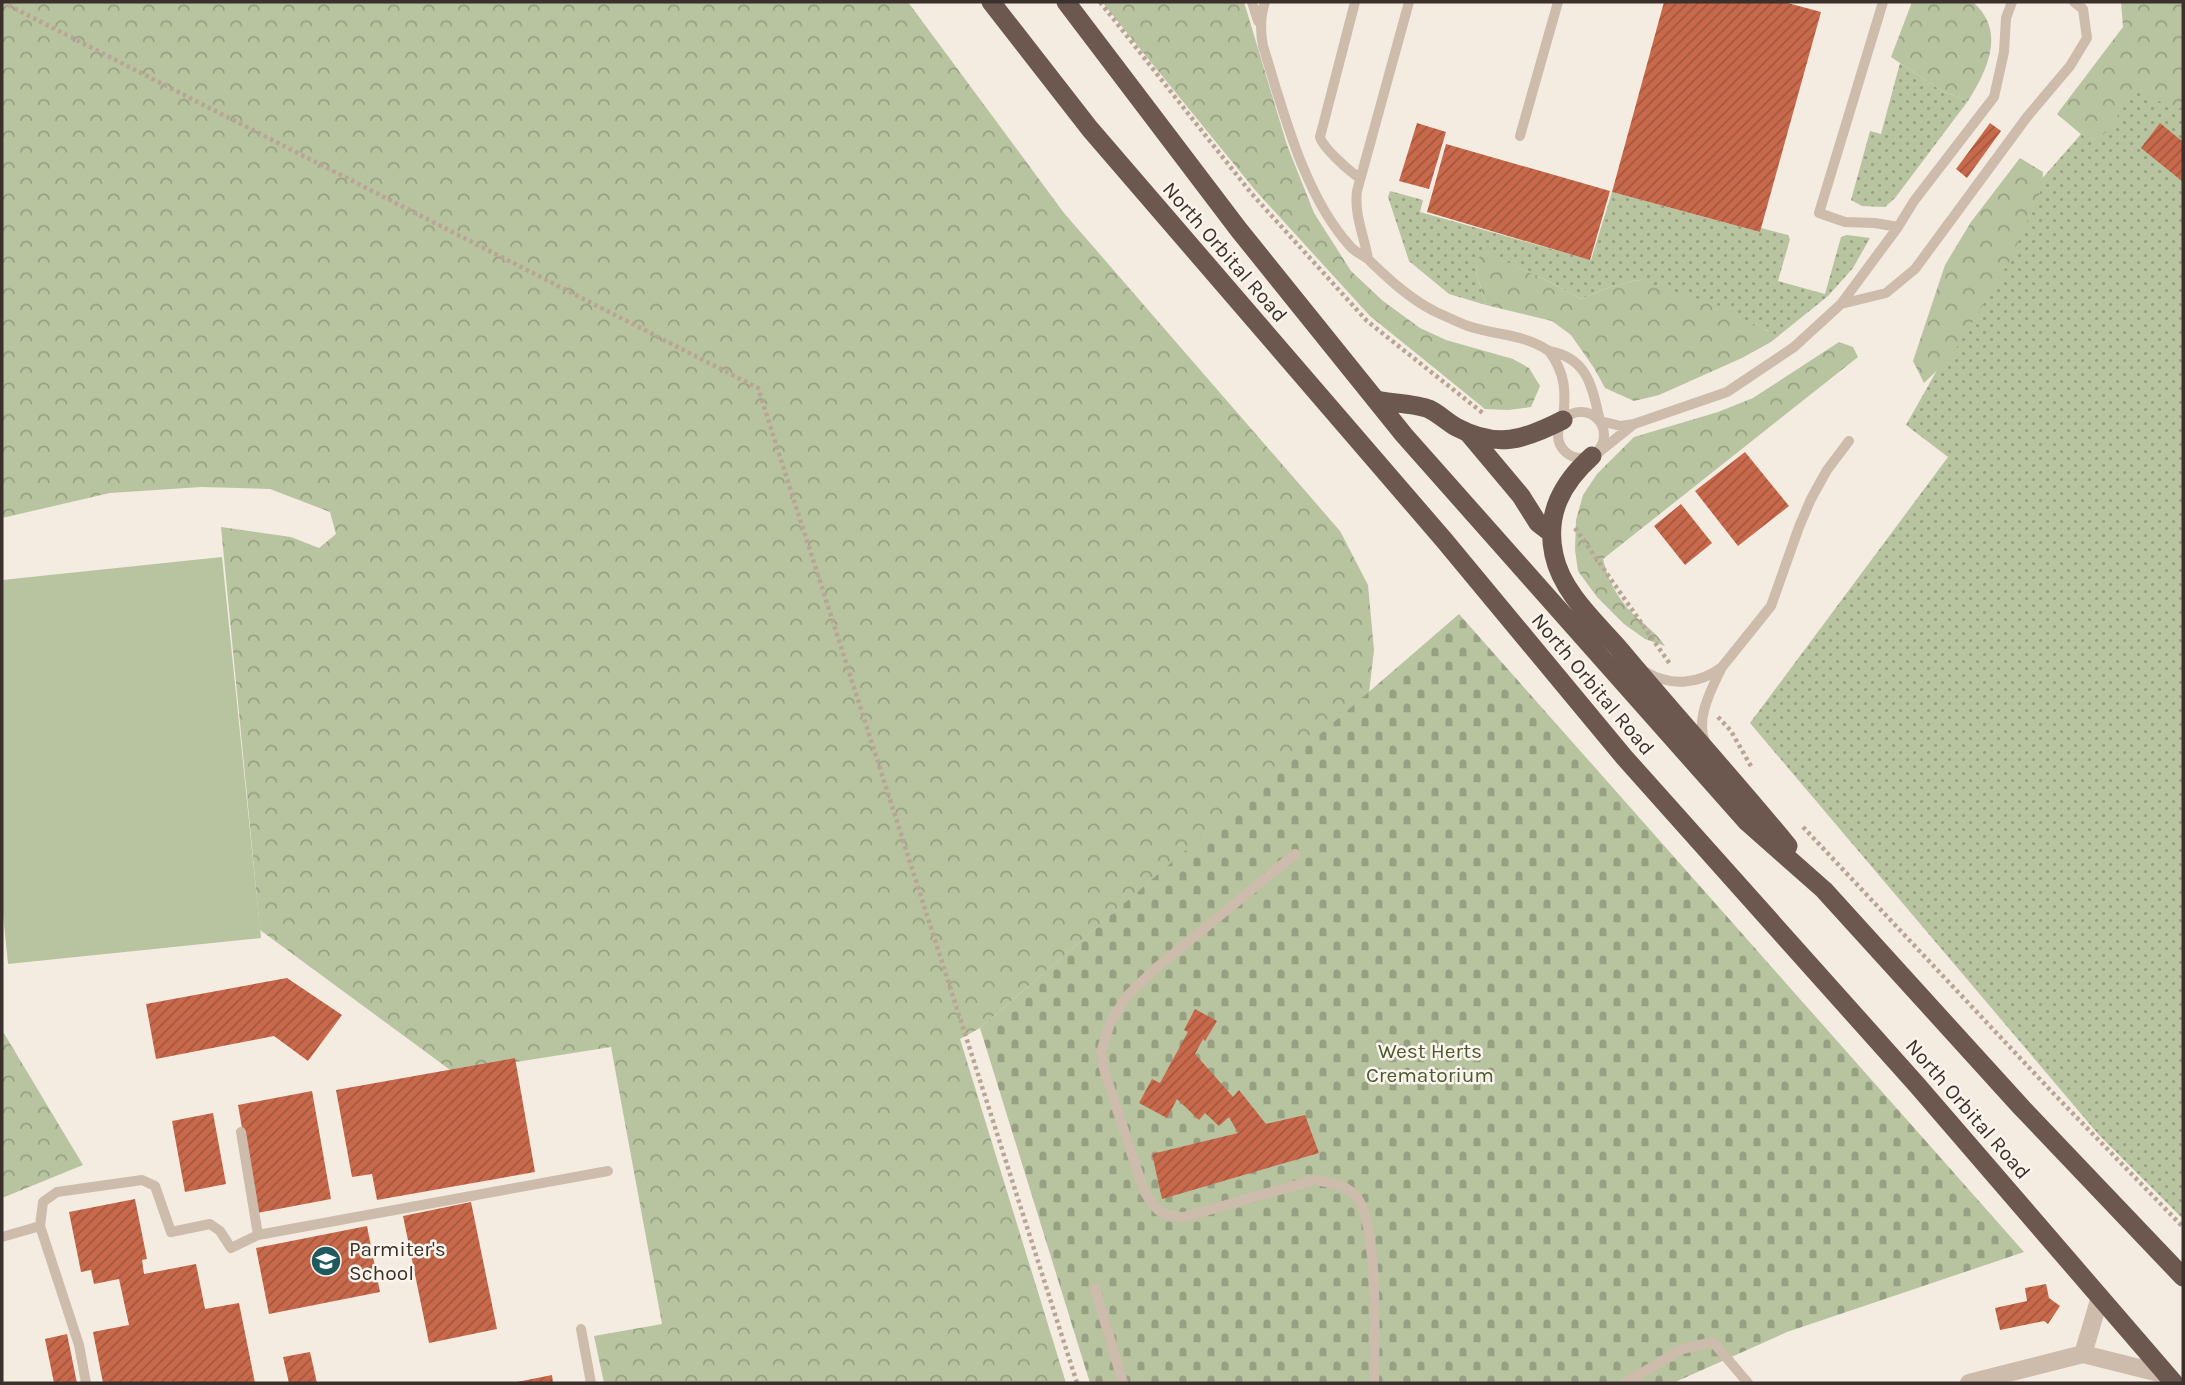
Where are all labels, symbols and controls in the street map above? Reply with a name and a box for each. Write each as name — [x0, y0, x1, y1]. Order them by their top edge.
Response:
street label: North Orbital Road — [1158, 177, 1292, 327]
street label: North Orbital Road — [1527, 608, 1659, 760]
street label: North Orbital Road — [1901, 1034, 2035, 1184]
park label: West Herts Crematorium — [1366, 1039, 1494, 1087]
place label: Parmiter's School — [349, 1237, 446, 1285]
school or university icon: Parmiter's School — [309, 1244, 343, 1278]

